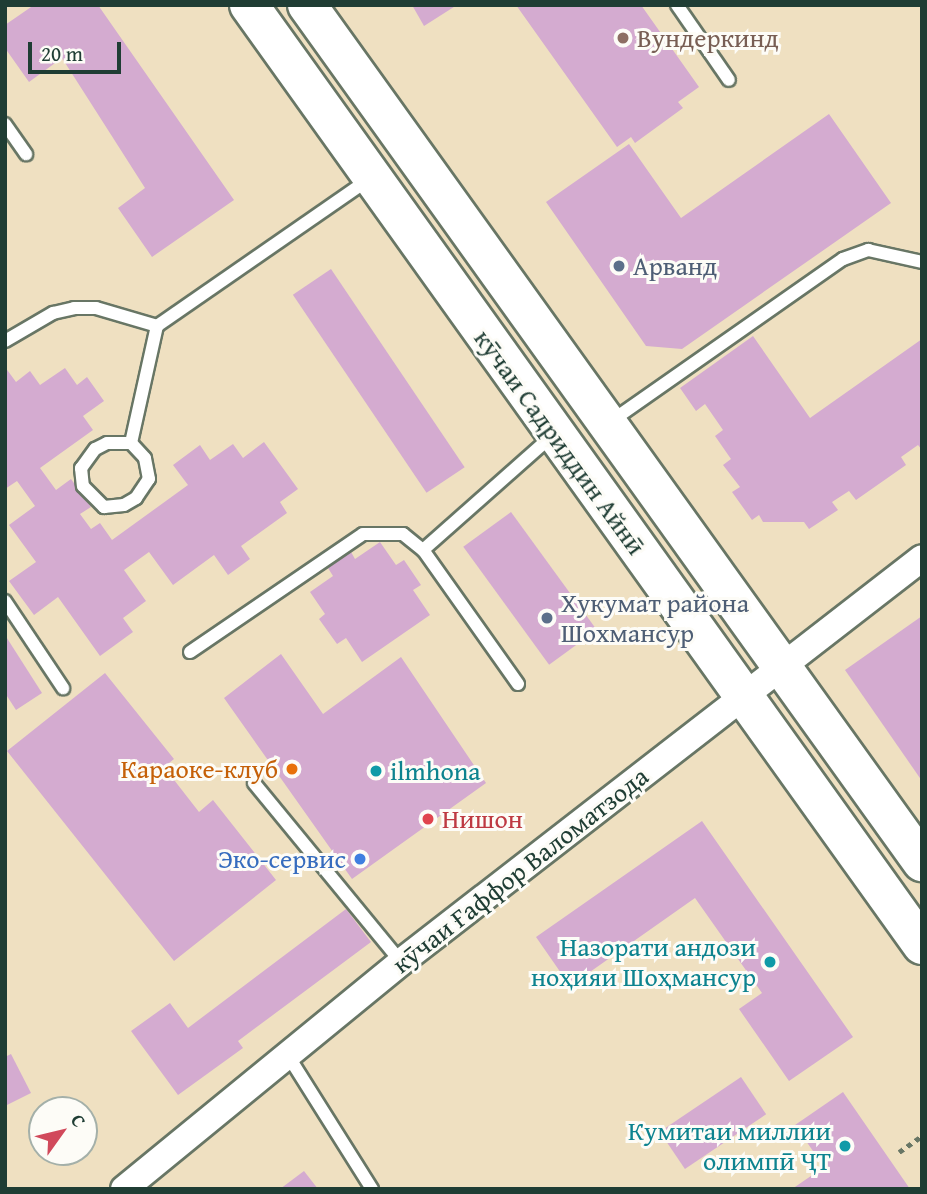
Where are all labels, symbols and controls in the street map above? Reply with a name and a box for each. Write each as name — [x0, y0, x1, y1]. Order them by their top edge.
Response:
place label: Вундеркинд — [637, 22, 779, 54]
scale bar — [32, 28, 124, 72]
marker: Вундеркинд — [615, 30, 631, 46]
text: 20 m — [41, 38, 83, 69]
place label: Арванд — [633, 250, 717, 282]
marker: Арванд — [611, 258, 627, 274]
street label: кӯчаи Садриддин Айнӣ — [468, 323, 652, 561]
place label: Хукумат района Шохмансур — [561, 587, 749, 648]
marker: Хукумат района Шохмансур — [539, 610, 555, 626]
place label: Караоке-клуб — [121, 753, 278, 785]
place label: ilmhona — [390, 755, 481, 787]
street label: кӯчаи Ғаффор Валоматзода — [386, 760, 654, 980]
marker: Караоке-клуб — [284, 761, 300, 777]
marker: ilmhona — [368, 763, 384, 779]
place label: Нишон — [442, 803, 523, 835]
marker: Нишон — [420, 811, 436, 827]
place label: Эко-сервис — [218, 843, 346, 875]
marker: Эко-сервис — [352, 851, 368, 867]
place label: Назорати андози ноҳияи Шоҳмансур — [531, 931, 756, 992]
marker: Назорати андози ноҳияи Шоҳмансур — [762, 954, 778, 970]
north arrow — [28, 1096, 98, 1166]
text: С — [64, 1108, 93, 1133]
place label: Кумитаи миллии олимпӣ ҶТ — [628, 1115, 831, 1176]
marker: Кумитаи миллии олимпӣ ҶТ — [837, 1138, 853, 1154]

